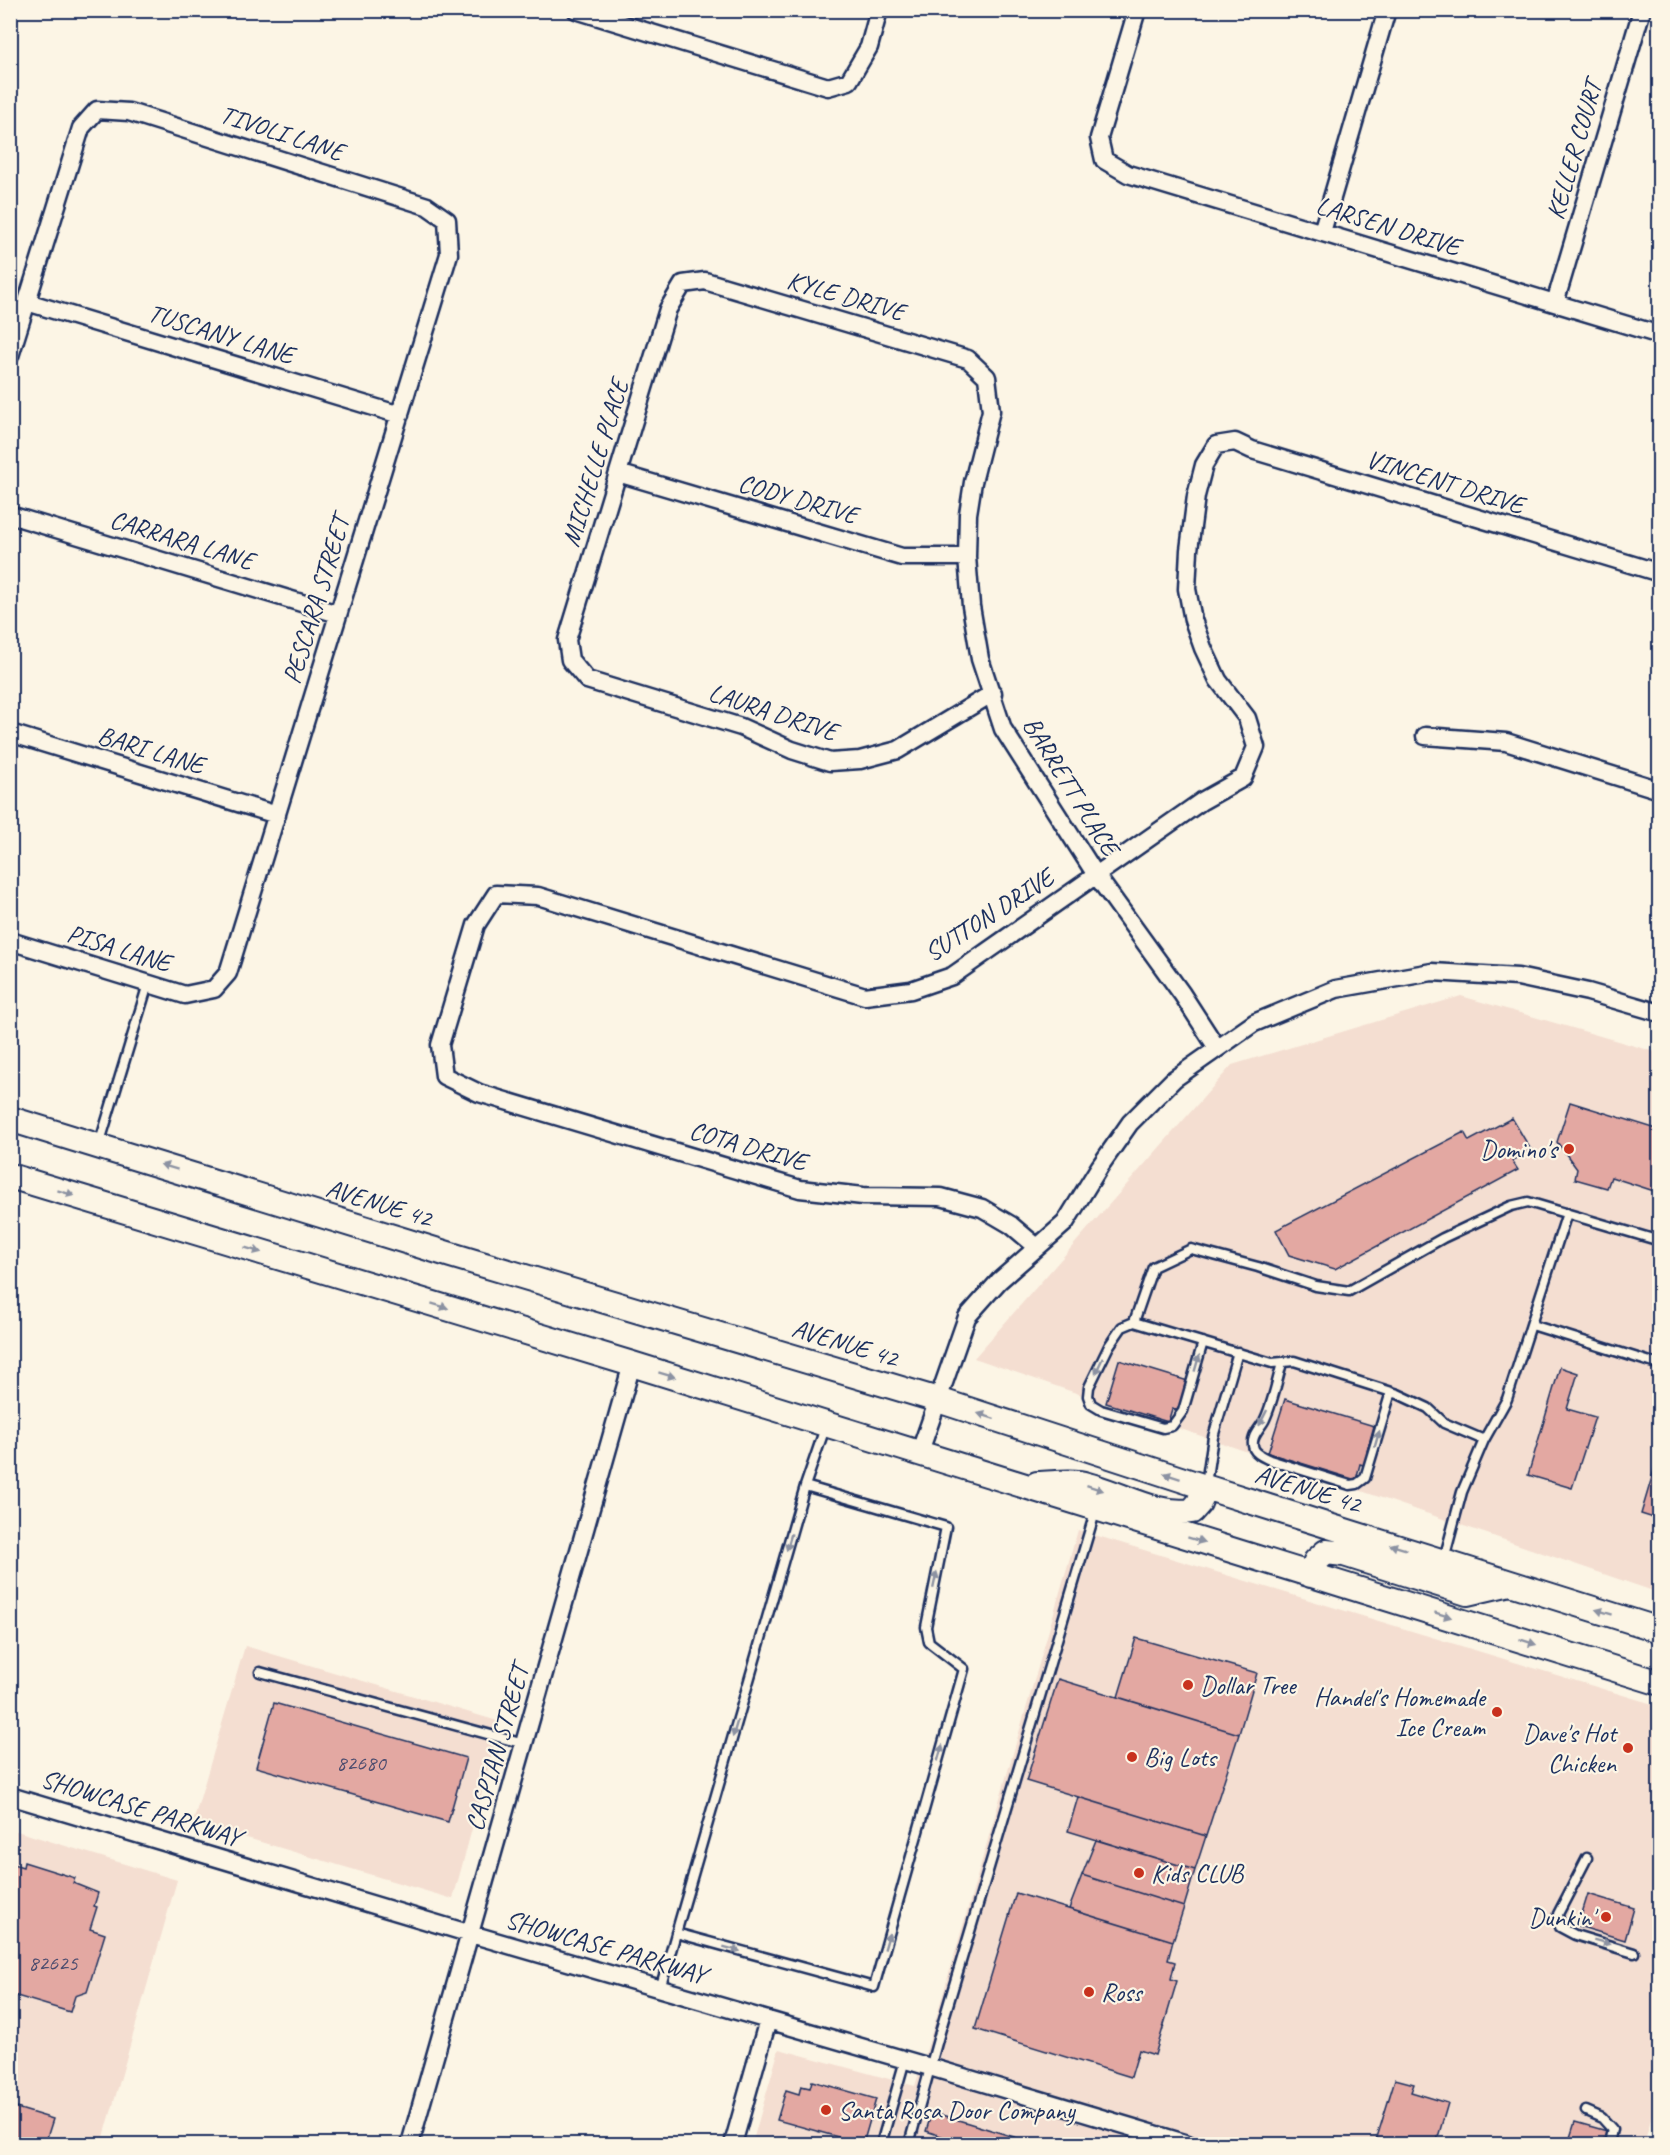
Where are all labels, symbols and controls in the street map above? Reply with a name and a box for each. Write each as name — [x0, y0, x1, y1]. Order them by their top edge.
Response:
street label: KELLER COURT — [1538, 72, 1611, 223]
street label: TIVOLI LANE — [216, 98, 352, 170]
street label: LARSEN DRIVE — [1312, 188, 1467, 264]
street label: KYLE DRIVE — [783, 263, 912, 330]
street label: TUSCANY LANE — [144, 296, 301, 373]
street label: MICHELLE PLACE — [554, 372, 637, 550]
street label: VINCENT DRIVE — [1362, 442, 1531, 523]
street label: CODY DRIVE — [735, 466, 865, 533]
street label: CARRARA LANE — [106, 502, 261, 579]
street label: PESCARA STREET — [275, 507, 359, 688]
street label: LAURA DRIVE — [705, 676, 845, 749]
street label: BARRETT PLACE — [1015, 711, 1128, 864]
street label: BARI LANE — [94, 718, 211, 783]
street label: SUTTON DRIVE — [918, 859, 1062, 969]
street label: PISA LANE — [63, 917, 178, 980]
street label: COTA DRIVE — [686, 1114, 813, 1179]
place label: Domino's — [1480, 1133, 1559, 1166]
marker: Domino's — [1562, 1142, 1576, 1156]
one-way arrow — [160, 1162, 178, 1171]
street label: AVENUE 42 — [322, 1171, 438, 1235]
one-way arrow — [58, 1189, 76, 1198]
one-way arrow — [244, 1245, 262, 1255]
one-way arrow — [431, 1302, 449, 1311]
street label: AVENUE 42 — [788, 1311, 904, 1375]
one-way arrow — [1192, 1354, 1202, 1372]
one-way arrow — [1095, 1357, 1104, 1374]
one-way arrow — [658, 1371, 676, 1380]
one-way arrow — [1259, 1409, 1269, 1427]
one-way arrow — [977, 1410, 995, 1420]
one-way arrow — [1373, 1430, 1382, 1448]
street label: AVENUE 42 — [1251, 1457, 1367, 1521]
one-way arrow — [1163, 1471, 1181, 1480]
one-way arrow — [1086, 1484, 1104, 1494]
one-way arrow — [784, 1533, 793, 1551]
one-way arrow — [1187, 1536, 1205, 1545]
one-way arrow — [1389, 1542, 1407, 1551]
one-way arrow — [931, 1571, 941, 1589]
one-way arrow — [1595, 1607, 1613, 1617]
one-way arrow — [1434, 1611, 1452, 1620]
one-way arrow — [1519, 1638, 1537, 1647]
street label: CASPIAN STREET — [458, 1655, 538, 1835]
place label: Dollar Tree — [1200, 1669, 1298, 1702]
marker: Dollar Tree — [1181, 1678, 1195, 1692]
place label: Handel's Homemade Ice Cream — [1314, 1681, 1488, 1744]
marker: Handel's Homemade Ice Cream — [1490, 1705, 1504, 1719]
place label: Dave's Hot Chicken — [1522, 1717, 1618, 1780]
one-way arrow — [730, 1720, 739, 1738]
place label: Big Lots — [1144, 1741, 1218, 1774]
marker: Dave's Hot Chicken — [1621, 1741, 1635, 1755]
one-way arrow — [936, 1744, 945, 1762]
house number: 82680 — [336, 1749, 388, 1777]
marker: Big Lots — [1125, 1750, 1139, 1764]
street label: SHOWCASE PARKWAY — [37, 1762, 250, 1855]
place label: Kids CLUB — [1151, 1857, 1245, 1890]
marker: Kids CLUB — [1132, 1866, 1146, 1880]
place label: Dunkin' — [1529, 1901, 1599, 1934]
street label: SHOWCASE PARKWAY — [502, 1903, 715, 1993]
marker: Dunkin' — [1599, 1910, 1613, 1924]
one-way arrow — [883, 1932, 892, 1950]
one-way arrow — [1593, 1938, 1611, 1948]
one-way arrow — [723, 1944, 742, 1954]
house number: 82625 — [28, 1949, 79, 1977]
place label: Ross — [1101, 1976, 1144, 2009]
marker: Ross — [1082, 1985, 1096, 1999]
place label: Santa Rosa Door Company — [838, 2094, 1077, 2127]
marker: Santa Rosa Door Company — [819, 2103, 833, 2117]

